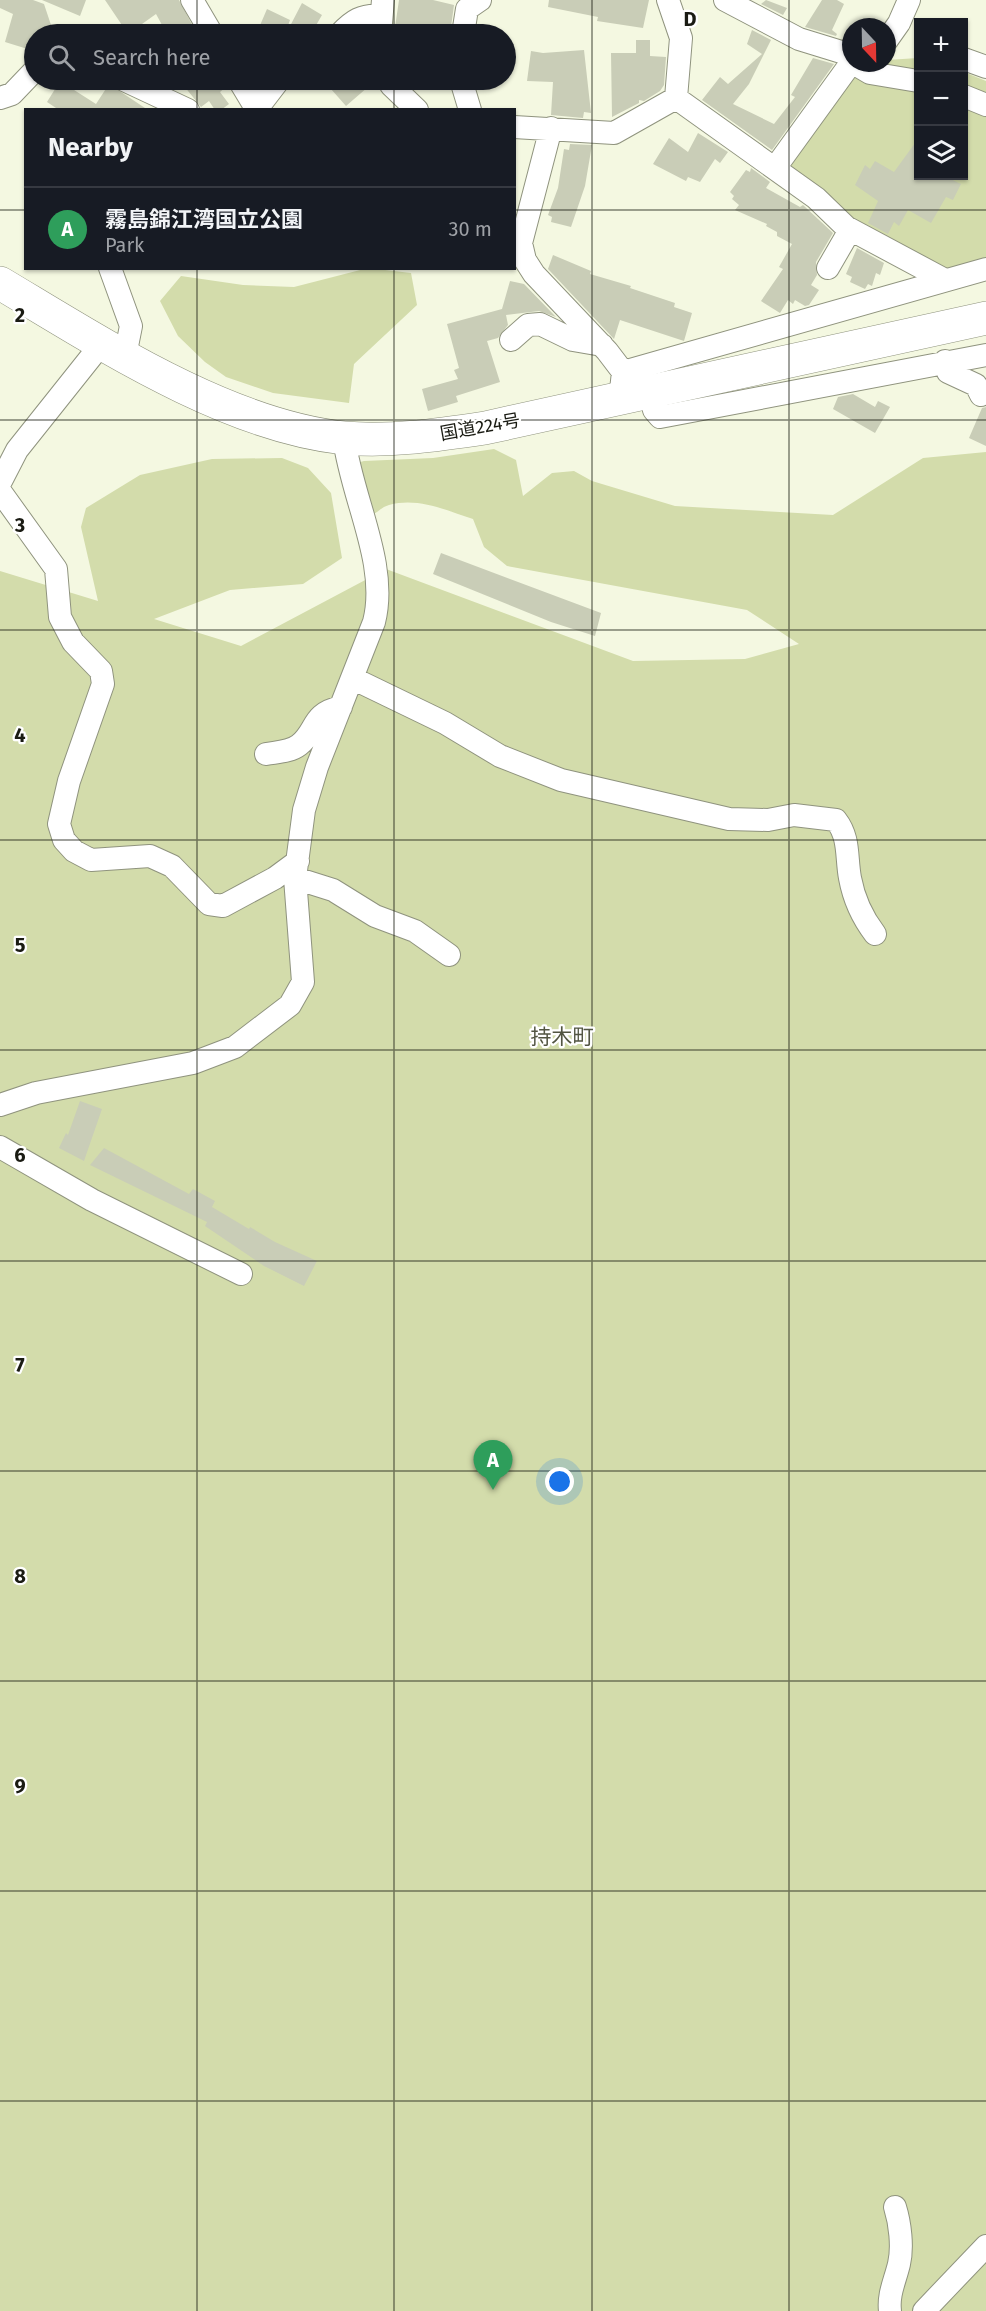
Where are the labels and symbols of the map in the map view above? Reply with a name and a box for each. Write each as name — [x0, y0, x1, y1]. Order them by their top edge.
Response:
text: D — [683, 7, 697, 31]
north arrow — [842, 18, 896, 72]
text: 2 — [15, 303, 25, 327]
street label: 国道224号 — [438, 409, 522, 445]
text: 3 — [14, 513, 25, 537]
text: 4 — [14, 723, 26, 747]
text: 5 — [15, 933, 26, 957]
district label: 持木町 — [531, 1024, 594, 1050]
text: 6 — [14, 1143, 26, 1167]
text: 7 — [15, 1353, 25, 1377]
pin: A — [474, 1440, 512, 1490]
your location — [545, 1467, 574, 1496]
text: 8 — [14, 1564, 26, 1588]
text: 9 — [14, 1774, 26, 1798]

